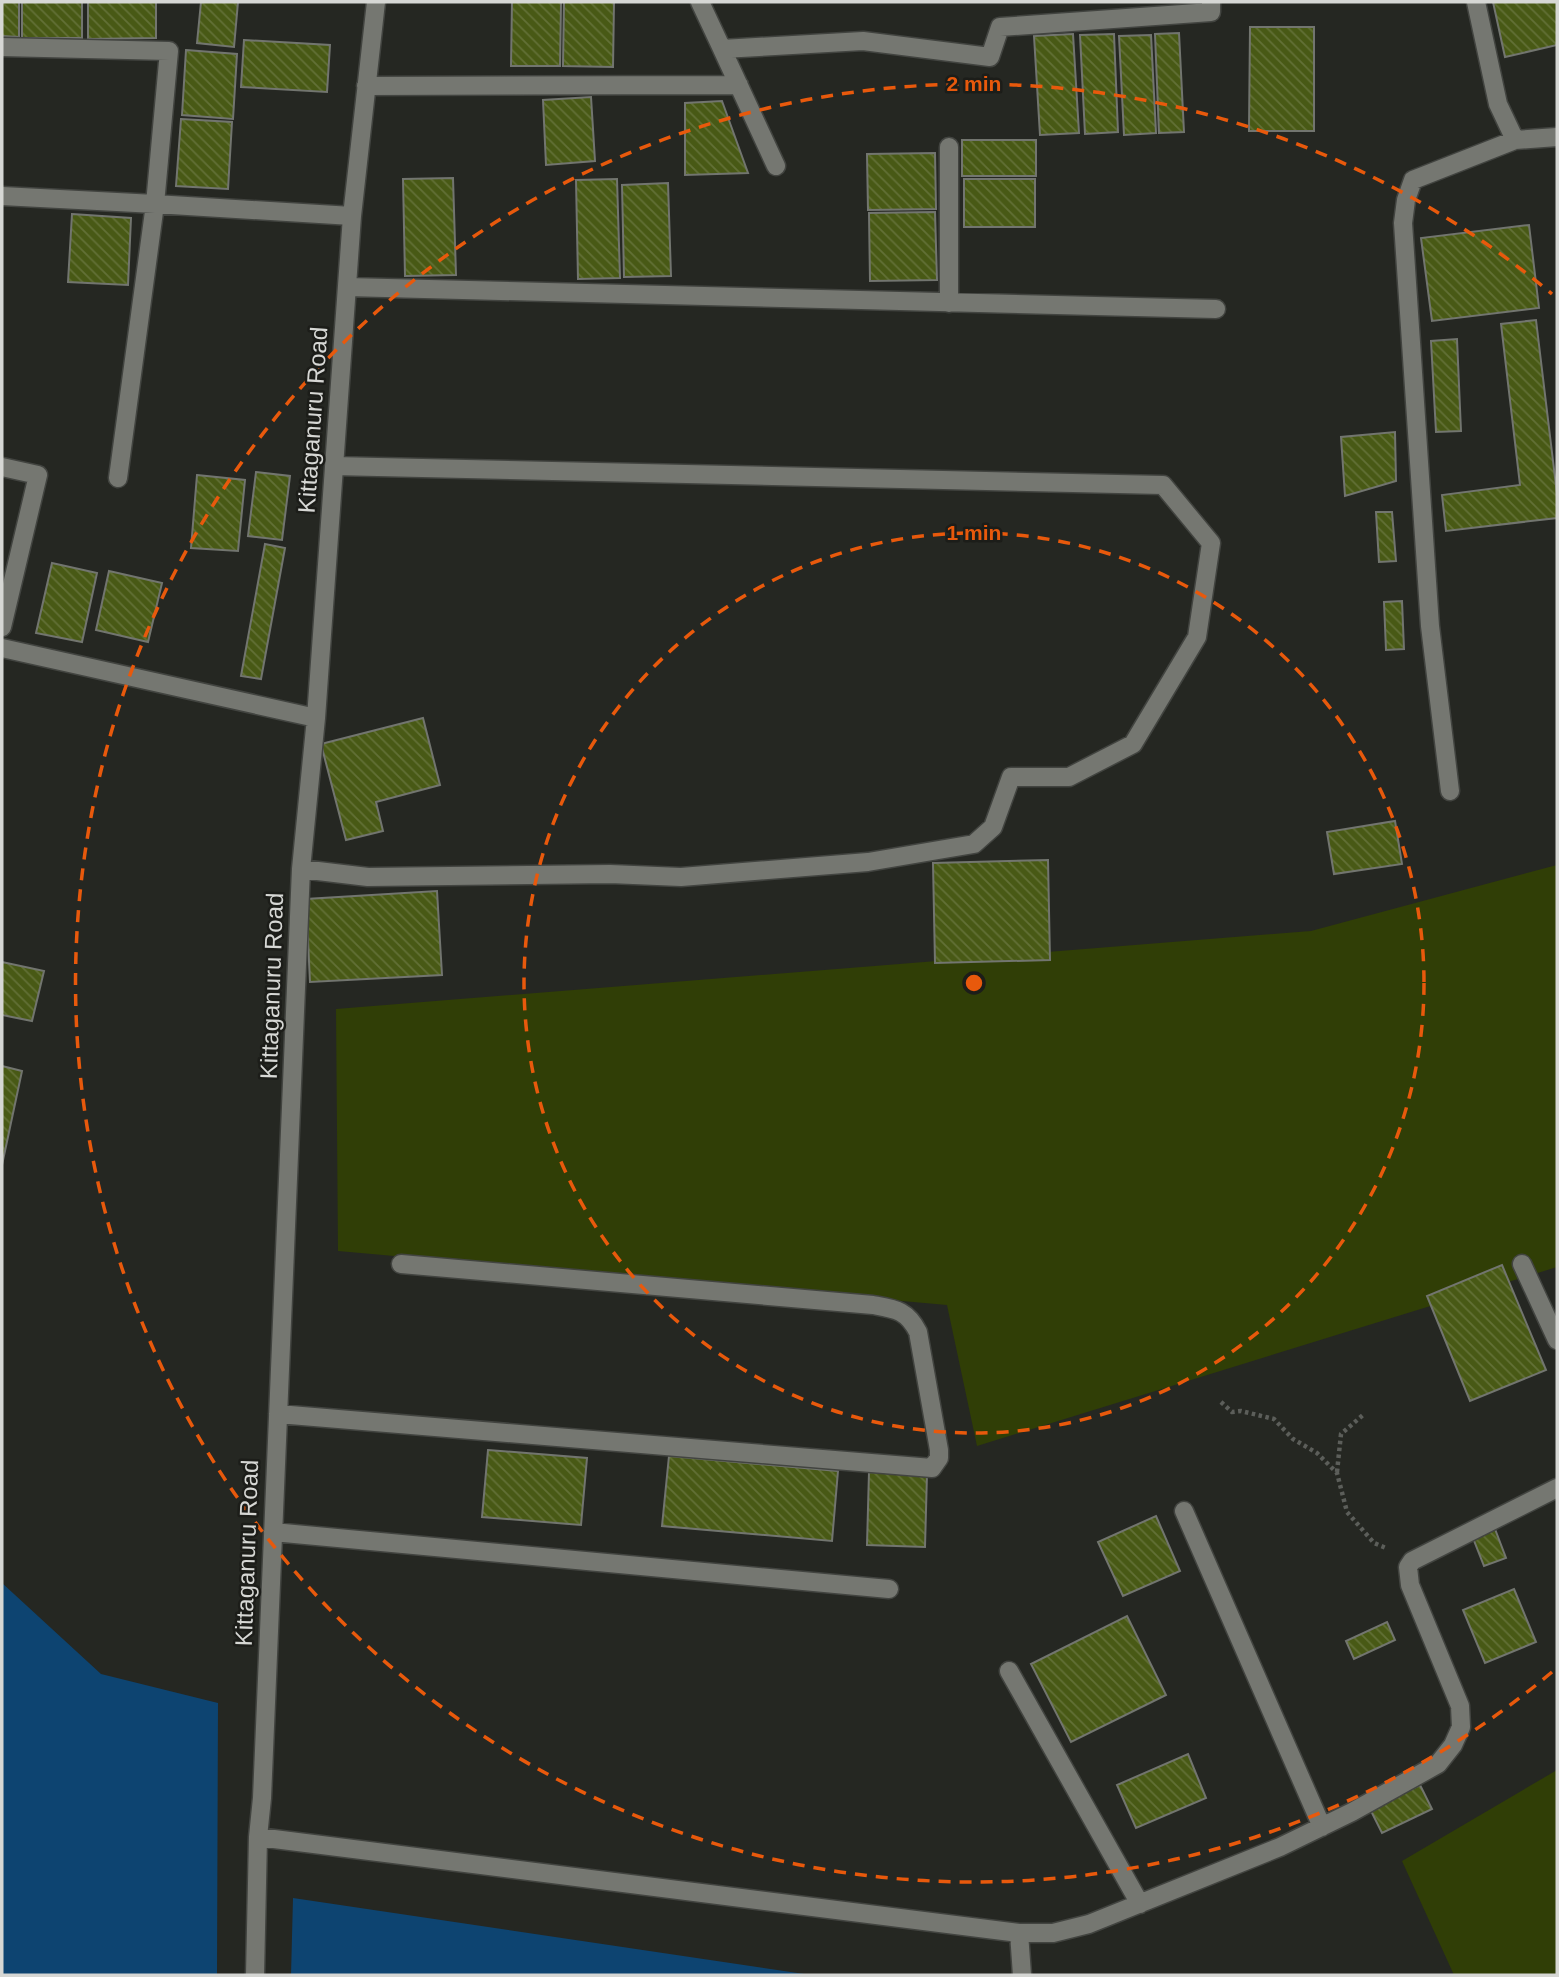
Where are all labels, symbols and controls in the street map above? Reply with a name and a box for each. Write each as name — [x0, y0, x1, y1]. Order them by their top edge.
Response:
text: 2 min — [947, 72, 1001, 95]
street label: Kittaganuru Road — [293, 326, 332, 514]
text: 1 min — [947, 521, 1001, 544]
street label: Kittaganuru Road — [255, 892, 288, 1080]
centre of rings — [962, 971, 986, 995]
street label: Kittaganuru Road — [230, 1459, 263, 1647]

